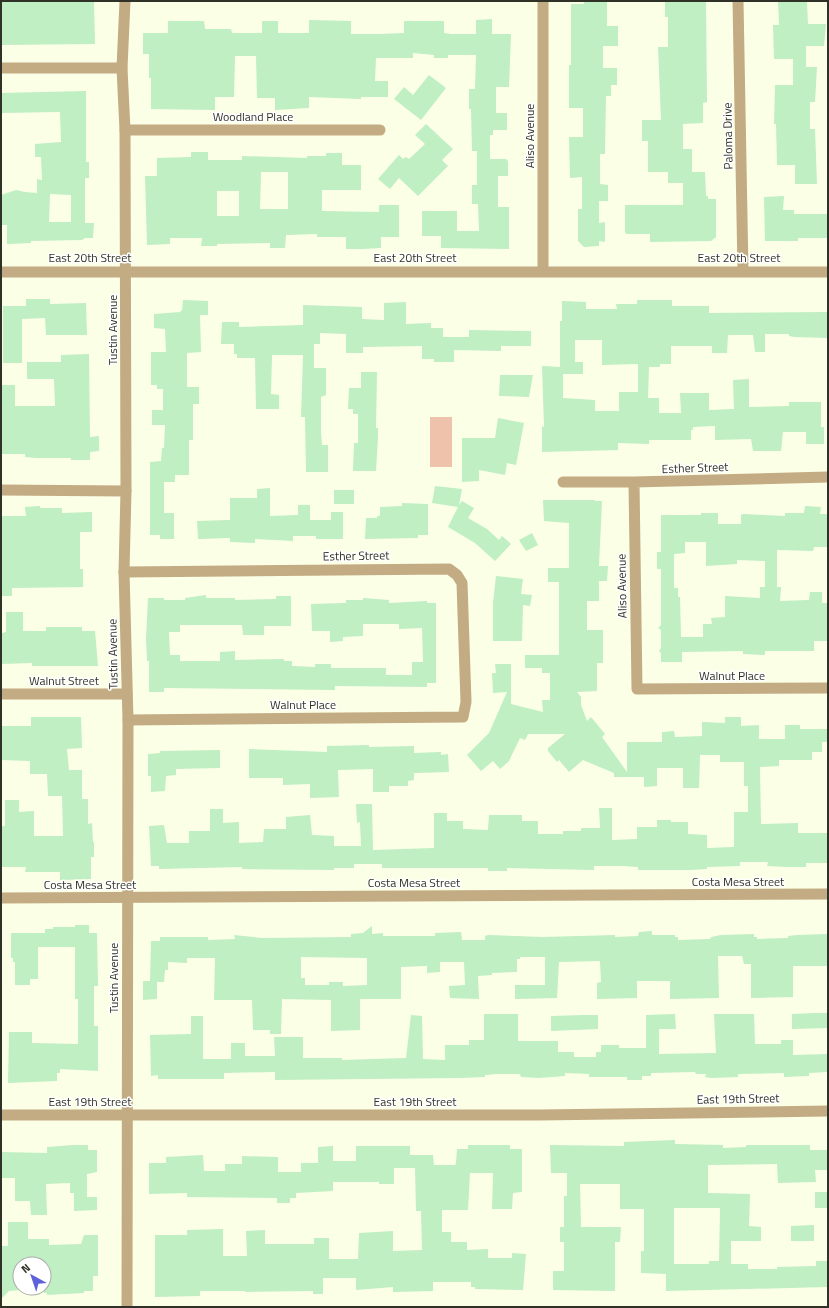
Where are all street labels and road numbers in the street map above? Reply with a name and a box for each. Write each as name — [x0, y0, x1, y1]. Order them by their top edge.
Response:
street label: Paloma Drive — [717, 102, 738, 170]
street label: Aliso Avenue — [520, 104, 539, 168]
street label: Woodland Place — [213, 107, 293, 126]
street label: East 20th Street — [49, 248, 132, 267]
street label: East 20th Street — [374, 248, 457, 267]
street label: East 20th Street — [698, 248, 781, 267]
street label: Tustin Avenue — [103, 295, 122, 365]
street label: Esther Street — [661, 457, 729, 478]
street label: Esther Street — [322, 545, 390, 566]
street label: Aliso Avenue — [611, 554, 632, 618]
street label: Tustin Avenue — [102, 619, 123, 690]
street label: Walnut Place — [699, 666, 765, 685]
street label: Walnut Street — [29, 671, 100, 690]
street label: Walnut Place — [270, 695, 336, 714]
street label: Costa Mesa Street — [692, 872, 785, 891]
street label: Costa Mesa Street — [368, 873, 461, 892]
street label: Costa Mesa Street — [44, 875, 137, 894]
street label: Tustin Avenue — [104, 943, 123, 1013]
street label: East 19th Street — [696, 1088, 780, 1109]
street label: East 19th Street — [49, 1092, 132, 1111]
street label: East 19th Street — [374, 1092, 457, 1111]

